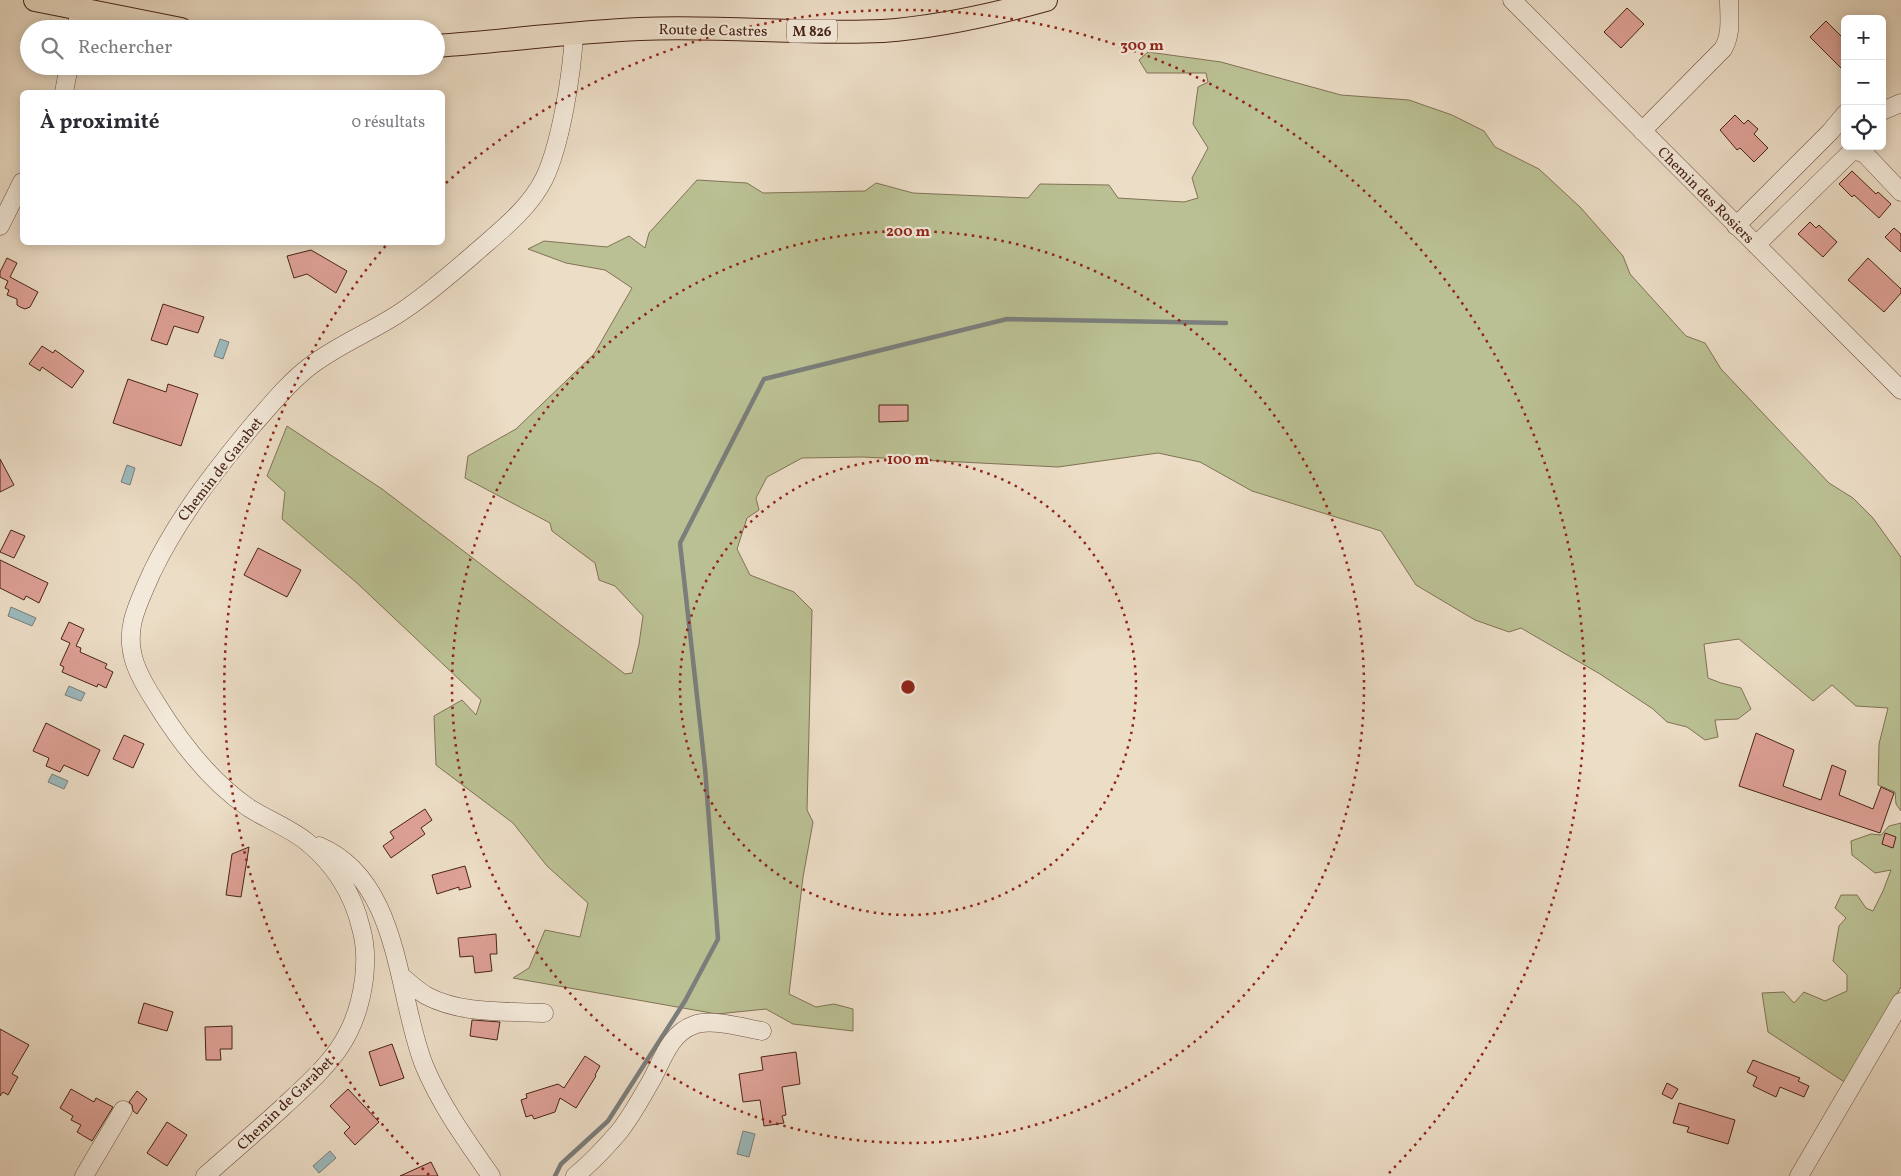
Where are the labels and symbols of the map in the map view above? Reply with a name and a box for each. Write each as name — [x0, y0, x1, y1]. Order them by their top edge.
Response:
street label: Route de Castres — [658, 20, 768, 43]
road number: M 826 — [787, 20, 837, 42]
text: 300 m — [1120, 36, 1164, 57]
street label: Chemin des Rosiers — [1652, 143, 1758, 249]
text: 200 m — [886, 222, 930, 243]
street label: Chemin de Garabet — [174, 413, 269, 526]
text: 100 m — [887, 450, 930, 471]
centre of rings — [899, 678, 917, 696]
street label: Chemin de Garabet — [233, 1052, 339, 1156]

